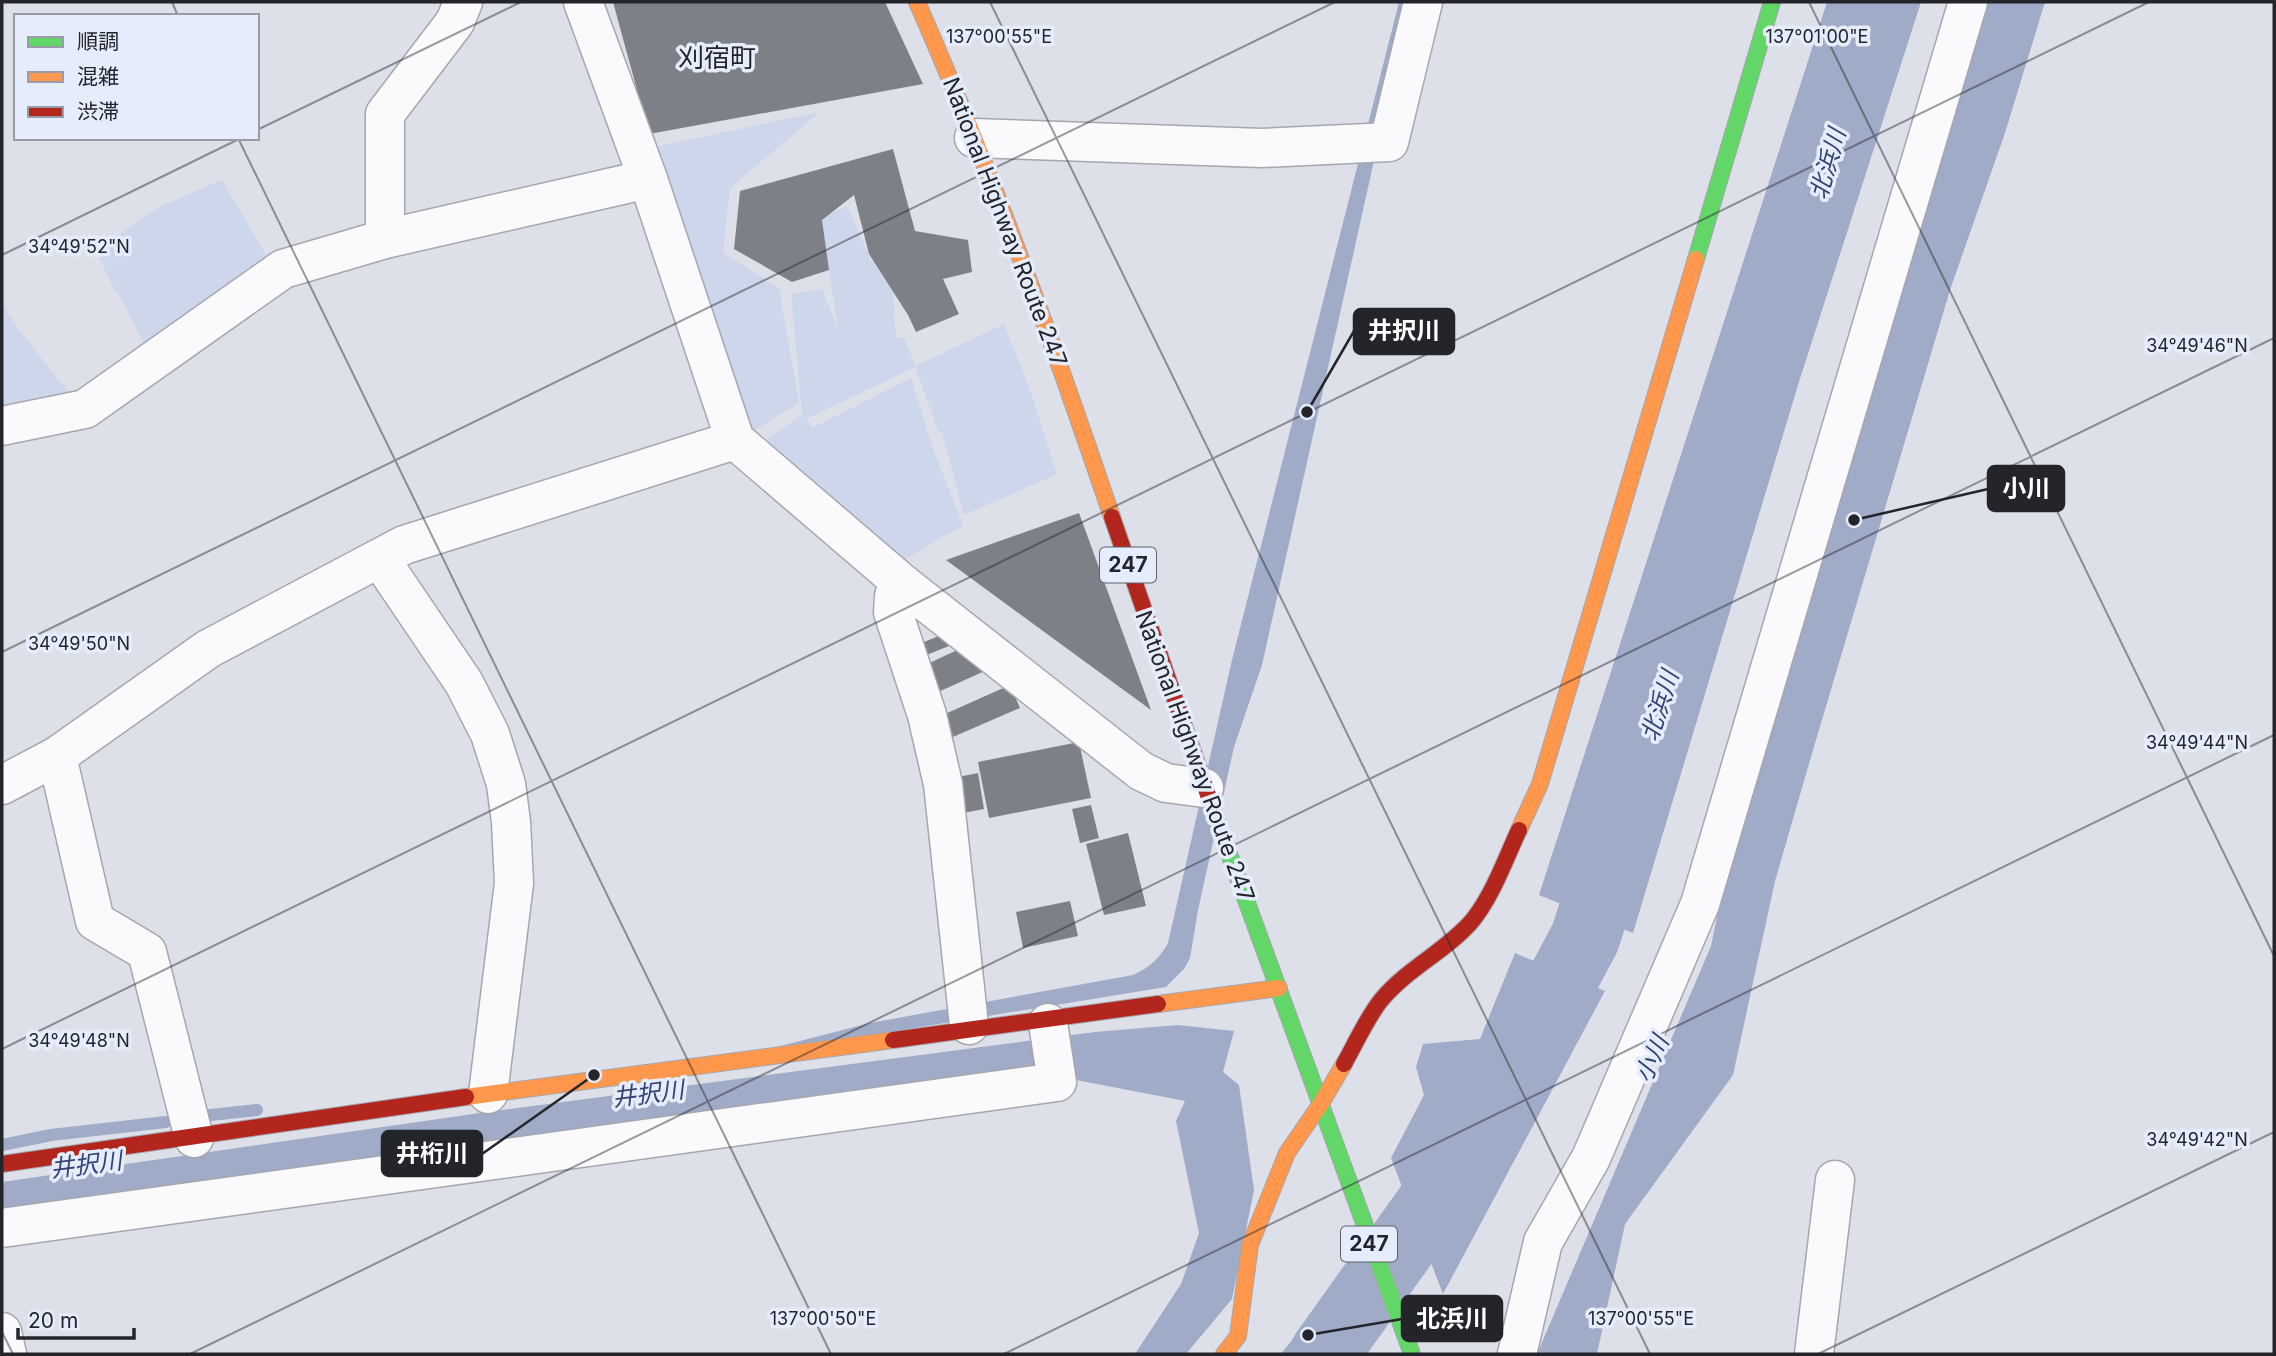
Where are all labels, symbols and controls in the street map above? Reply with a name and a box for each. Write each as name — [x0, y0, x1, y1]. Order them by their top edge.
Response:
legend — [14, 14, 259, 140]
text: 137°00'55"E — [946, 26, 1052, 47]
text: 137°01'00"E — [1766, 26, 1868, 47]
text: 順調 — [77, 29, 119, 54]
district label: 刈宿町 — [678, 42, 756, 73]
text: 混雑 — [77, 64, 119, 89]
street label: National Highway Route 247 — [937, 73, 1073, 371]
text: 渋滞 — [77, 99, 119, 124]
water label: 北浜川 — [1804, 122, 1852, 202]
text: 34°49'52"N — [28, 236, 130, 257]
callout: 井択川 — [1354, 309, 1454, 354]
text: 井択川 — [1368, 316, 1440, 345]
text: 34°49'46"N — [2146, 335, 2248, 356]
callout: 小川 — [1988, 466, 2064, 511]
text: 小川 — [2002, 474, 2050, 503]
road number: 247 — [1100, 548, 1156, 582]
street label: National Highway Route 247 — [1129, 607, 1261, 905]
text: 34°49'50"N — [28, 633, 130, 654]
water label: 北浜川 — [1635, 664, 1685, 745]
text: 34°49'44"N — [2146, 732, 2248, 753]
water label: 小川 — [1629, 1028, 1676, 1087]
text: 34°49'48"N — [28, 1030, 130, 1051]
water label: 井択川 — [610, 1074, 688, 1112]
text: 34°49'42"N — [2146, 1129, 2248, 1150]
callout: 井桁川 — [382, 1131, 482, 1176]
text: 井桁川 — [396, 1139, 468, 1168]
water label: 井択川 — [48, 1145, 126, 1183]
road number: 247 — [1341, 1226, 1397, 1262]
scale bar — [18, 1296, 133, 1340]
callout: 北浜川 — [1402, 1296, 1502, 1341]
text: 北浜川 — [1416, 1304, 1488, 1333]
text: 20 m — [28, 1308, 78, 1333]
text: 137°00'50"E — [770, 1308, 876, 1329]
text: 137°00'55"E — [1588, 1308, 1694, 1329]

